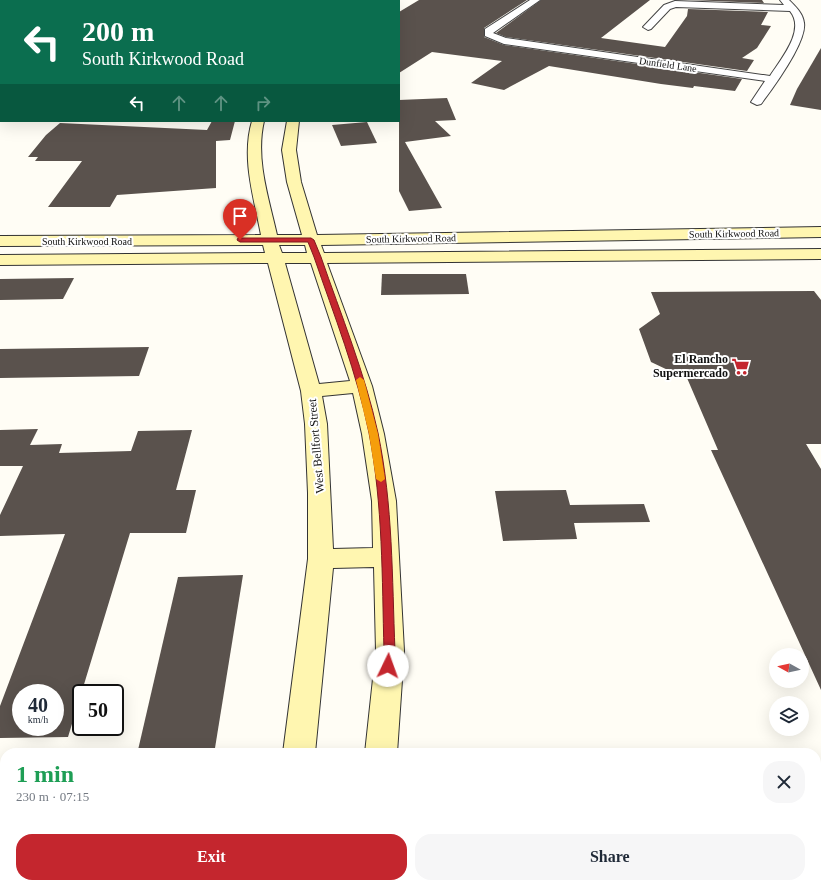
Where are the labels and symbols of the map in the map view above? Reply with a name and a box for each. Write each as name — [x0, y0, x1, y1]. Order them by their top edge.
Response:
street label: Dunfield Lane — [638, 55, 698, 74]
pin — [223, 199, 257, 240]
street label: South Kirkwood Road — [689, 227, 779, 240]
street label: South Kirkwood Road — [366, 232, 456, 245]
street label: South Kirkwood Road — [42, 236, 132, 247]
place label: El Rancho Supermercado — [653, 352, 728, 380]
supermarket icon: El Rancho Supermercado — [731, 356, 751, 376]
street label: West Bellfort Street — [305, 397, 327, 494]
position arrow — [367, 645, 409, 687]
north arrow — [769, 648, 809, 688]
speed limit sign: 50 — [72, 684, 124, 736]

